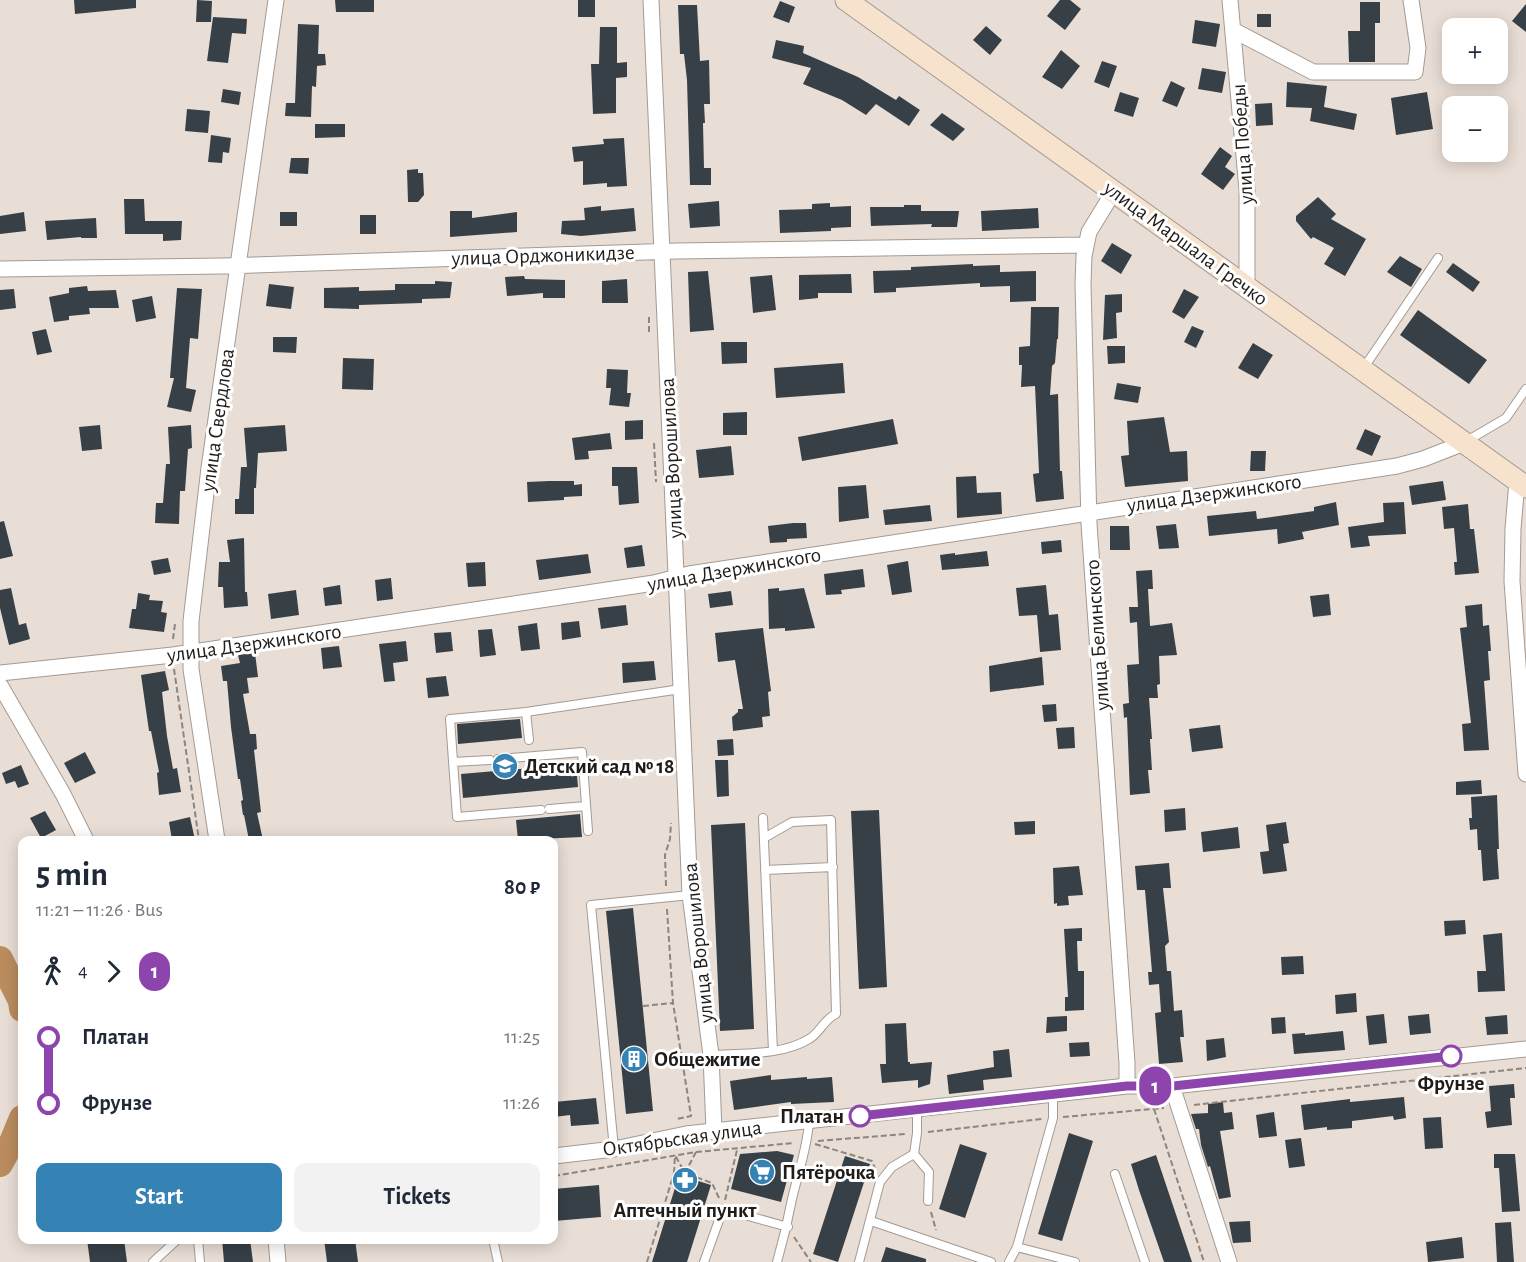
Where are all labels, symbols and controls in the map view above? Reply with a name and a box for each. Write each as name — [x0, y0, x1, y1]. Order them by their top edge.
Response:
map controls — [1442, 18, 1508, 162]
button: + — [1442, 18, 1508, 84]
street label: улица Победы — [1228, 83, 1257, 206]
button: − — [1442, 96, 1508, 162]
street label: улица Маршала Гречко — [1099, 177, 1271, 310]
street label: улица Орджоникидзе — [450, 242, 635, 269]
street label: улица Свердлова — [197, 347, 238, 494]
street label: улица Ворошилова — [657, 377, 686, 540]
street label: улица Дзержинского — [1125, 471, 1303, 516]
street label: улица Дзержинского — [645, 544, 822, 595]
street label: улица Белинского — [1082, 559, 1113, 712]
street label: улица Дзержинского — [165, 621, 343, 666]
school or university icon: Детский сад № 18 — [490, 751, 520, 781]
place label: Детский сад № 18 — [524, 756, 674, 777]
text: 5 min — [36, 859, 108, 892]
street label: улица Ворошилова — [680, 861, 717, 1025]
text: 80 ₽ — [504, 876, 540, 898]
text: 11:21 – 11:26 · Bus — [36, 900, 163, 920]
icon: walk — [36, 955, 69, 988]
icon: forward — [97, 955, 130, 988]
text: 4 — [78, 961, 88, 981]
text: 1 — [151, 961, 158, 982]
text: Платан — [82, 1026, 149, 1048]
text: 11:25 — [504, 1027, 540, 1047]
building icon: Общежитие — [619, 1044, 649, 1074]
marker: Фрунзе — [1440, 1045, 1462, 1067]
place label: Общежитие — [654, 1049, 761, 1070]
line badge: 1 — [1136, 1066, 1174, 1106]
place label: Фрунзе — [1418, 1073, 1485, 1094]
text: 1 — [1151, 1076, 1159, 1097]
text: Фрунзе — [82, 1092, 152, 1114]
text: 11:26 — [503, 1093, 540, 1113]
marker: Платан — [849, 1105, 871, 1127]
place label: Платан — [780, 1106, 844, 1127]
street label: Октябрьская улица — [601, 1117, 763, 1160]
supermarket icon: Пятёрочка — [747, 1157, 777, 1187]
place label: Пятёрочка — [782, 1162, 876, 1183]
button: Start — [36, 1163, 282, 1232]
button: Tickets — [294, 1163, 540, 1232]
pharmacy icon: Аптечный пункт — [670, 1165, 700, 1195]
place label: Аптечный пункт — [613, 1200, 757, 1221]

